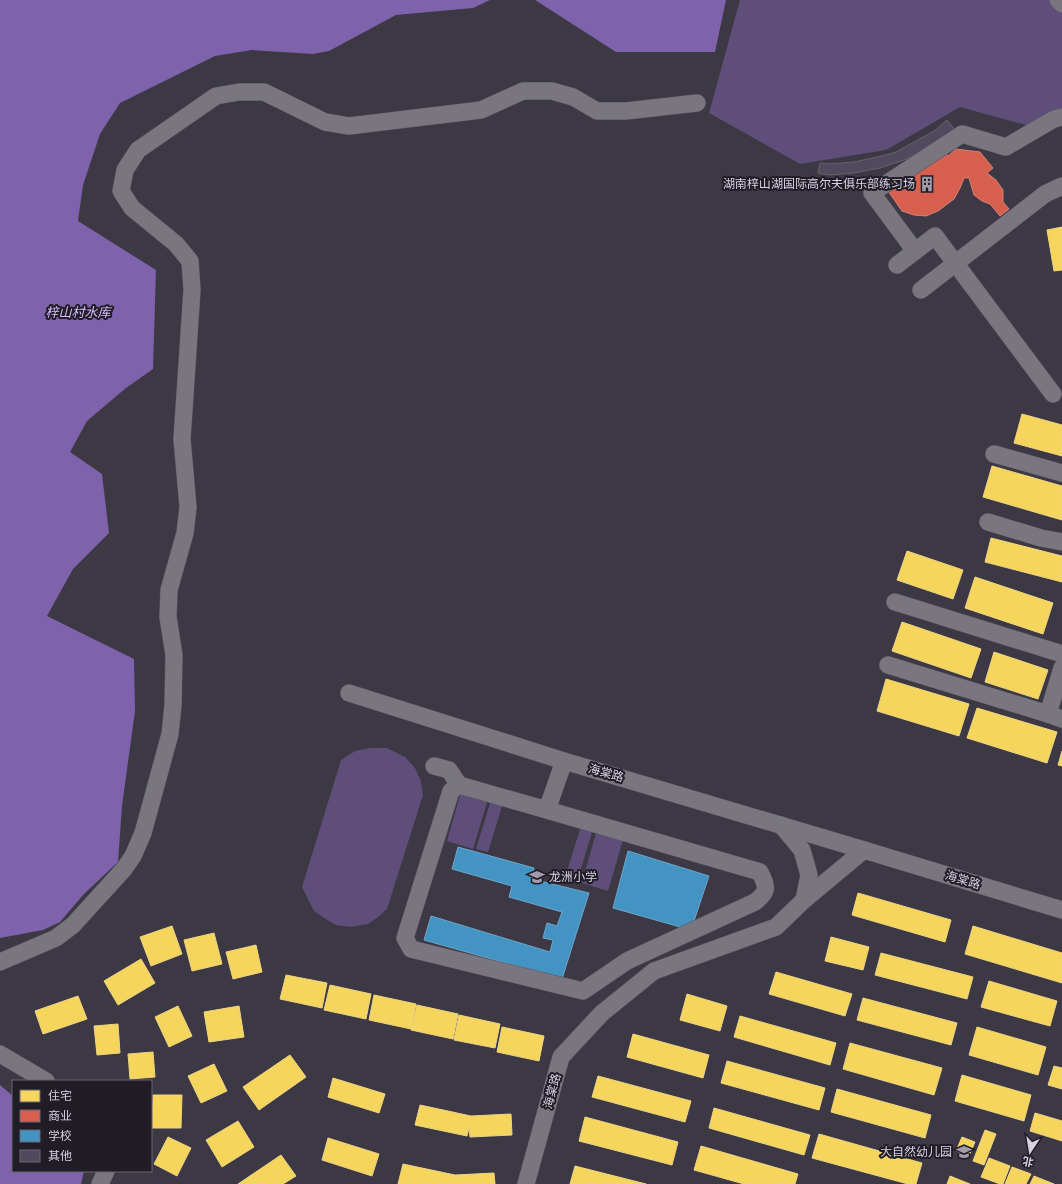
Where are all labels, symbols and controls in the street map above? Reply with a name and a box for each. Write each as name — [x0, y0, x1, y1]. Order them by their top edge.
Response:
building icon: 湖南梓山湖国际高尔夫俱乐部练习场 — [918, 175, 936, 193]
place label: 湖南梓山湖国际高尔夫俱乐部练习场 — [723, 176, 915, 191]
water label: 梓山村水库 — [45, 304, 112, 321]
street label: 海棠路 — [587, 760, 626, 785]
street label: 海棠路 — [944, 867, 983, 892]
school or university icon: 龙洲小学 — [528, 868, 546, 886]
place label: 龙洲小学 — [549, 869, 597, 884]
street label: 海棠路 — [540, 1072, 563, 1110]
legend — [12, 1080, 152, 1172]
text: 住宅 — [48, 1088, 72, 1103]
text: 商业 — [48, 1108, 72, 1123]
text: 学校 — [48, 1128, 72, 1143]
north arrow — [1010, 1132, 1050, 1172]
school or university icon: 大自然幼儿园 — [955, 1143, 973, 1161]
place label: 大自然幼儿园 — [880, 1144, 952, 1159]
text: 其他 — [48, 1148, 72, 1163]
text: 北 — [1021, 1154, 1035, 1170]

